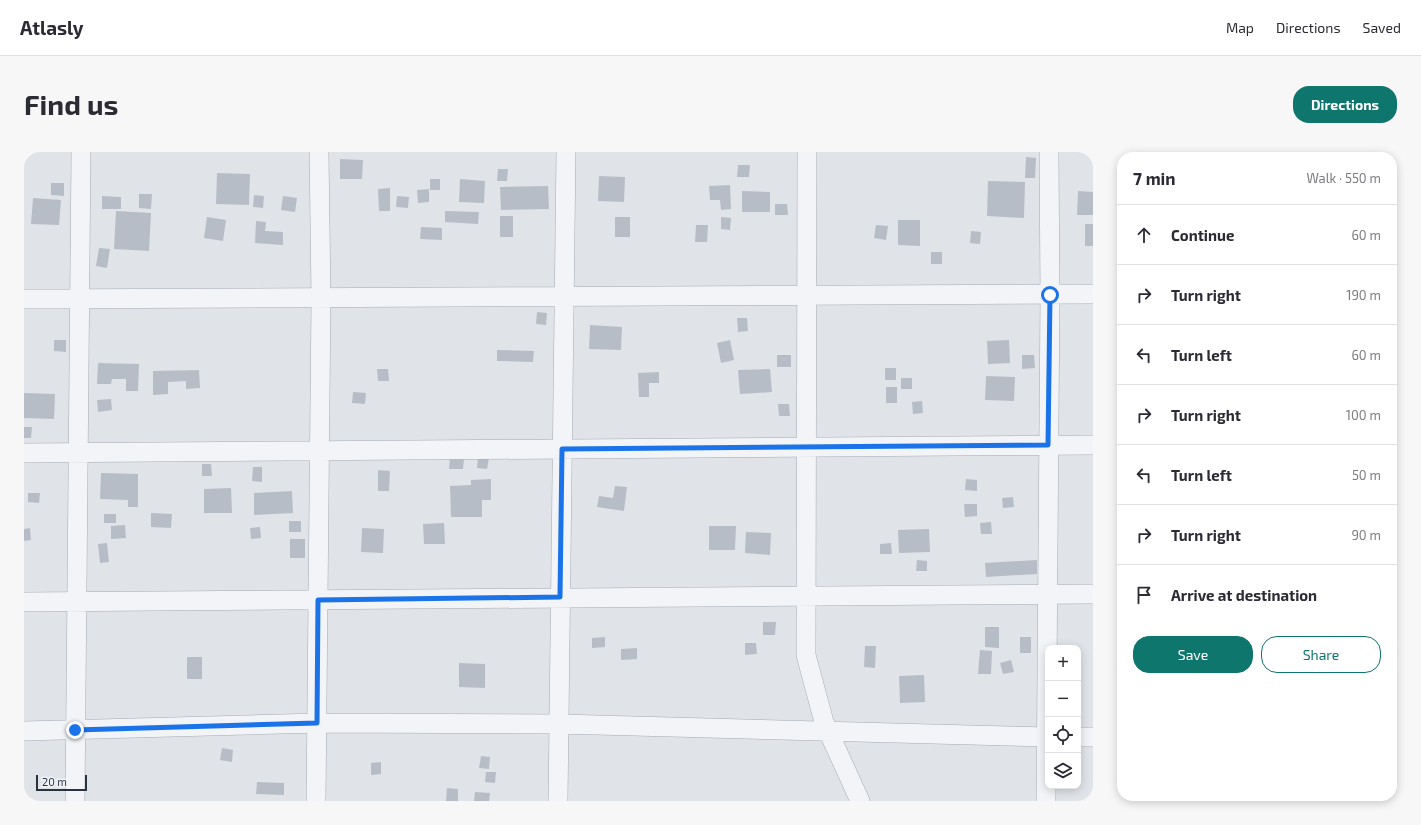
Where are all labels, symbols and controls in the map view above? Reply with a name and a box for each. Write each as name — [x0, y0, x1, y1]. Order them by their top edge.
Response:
text: Atlasly — [20, 16, 84, 39]
text: Map — [1226, 19, 1254, 36]
text: Directions — [1276, 19, 1341, 36]
text: Saved — [1363, 19, 1401, 36]
button: Directions — [1293, 86, 1397, 123]
text: Find us — [24, 87, 118, 121]
text: 7 min — [1133, 168, 1176, 188]
text: Walk · 550 m — [1306, 170, 1381, 186]
icon: ahead — [1133, 224, 1155, 246]
text: Continue — [1171, 226, 1234, 244]
text: 60 m — [1351, 227, 1381, 243]
icon: right — [1133, 284, 1155, 306]
route start — [1041, 286, 1059, 304]
text: Turn right — [1171, 286, 1241, 304]
text: 190 m — [1346, 287, 1381, 303]
icon: left — [1133, 344, 1155, 366]
text: Turn left — [1171, 346, 1232, 364]
text: 60 m — [1351, 347, 1381, 363]
icon: right — [1133, 404, 1155, 426]
text: Turn right — [1171, 406, 1241, 424]
text: 100 m — [1346, 407, 1381, 423]
icon: left — [1133, 464, 1155, 486]
text: Turn left — [1171, 466, 1232, 484]
text: 50 m — [1352, 467, 1381, 483]
icon: right — [1133, 524, 1155, 546]
text: Turn right — [1171, 526, 1241, 544]
text: 90 m — [1351, 527, 1381, 543]
icon: arrive — [1133, 584, 1155, 606]
text: Arrive at destination — [1171, 586, 1317, 604]
button: Save — [1133, 636, 1253, 673]
button: Share — [1261, 636, 1381, 673]
map controls — [1045, 645, 1081, 789]
button: + — [1045, 645, 1081, 681]
button: − — [1045, 681, 1081, 717]
button: locate — [1045, 717, 1081, 753]
route end — [66, 721, 84, 739]
button: layers — [1045, 753, 1081, 789]
scale bar — [36, 773, 87, 792]
text: 20 m — [42, 775, 67, 788]

